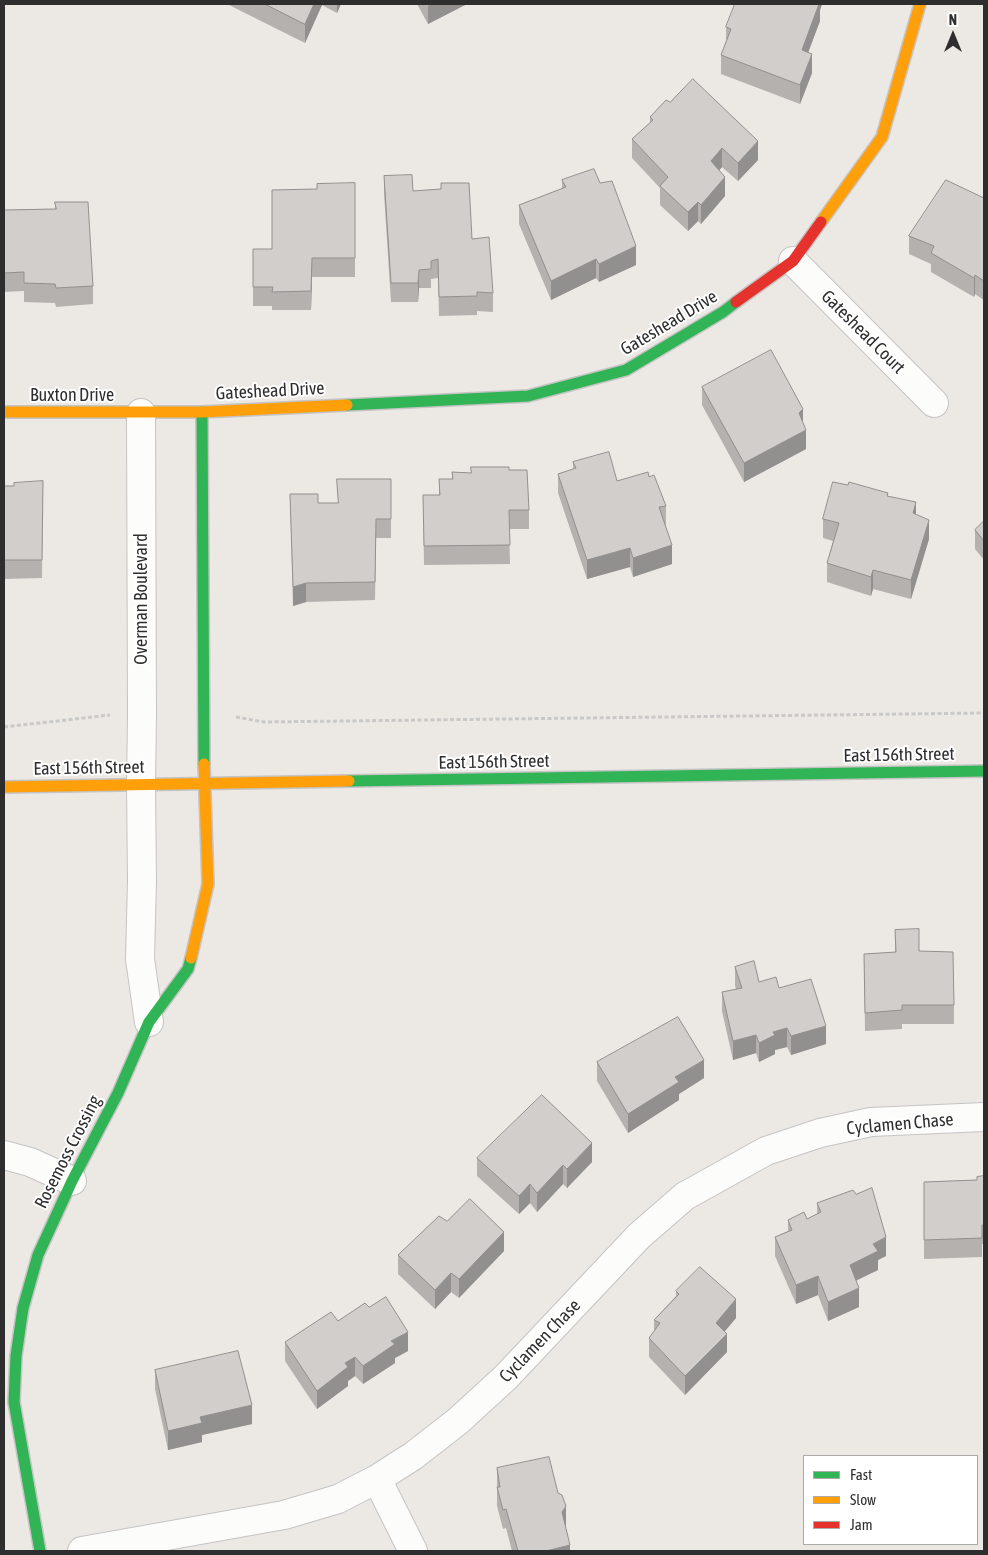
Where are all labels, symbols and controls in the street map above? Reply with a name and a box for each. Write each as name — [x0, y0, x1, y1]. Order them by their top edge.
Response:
north arrow — [928, 10, 978, 60]
text: N — [949, 12, 957, 28]
street label: Gateshead Drive — [617, 286, 721, 360]
street label: Gateshead Court — [817, 286, 909, 378]
street label: Gateshead Drive — [215, 377, 325, 405]
street label: Buxton Drive — [30, 384, 114, 406]
street label: Overman Boulevard — [130, 533, 152, 665]
street label: East 156th Street — [843, 743, 955, 767]
street label: East 156th Street — [438, 750, 550, 774]
street label: East 156th Street — [33, 756, 145, 780]
street label: Rosemoss Crossing — [30, 1092, 106, 1212]
street label: Cyclamen Chase — [846, 1109, 954, 1139]
street label: Cyclamen Chase — [495, 1295, 585, 1387]
legend — [803, 1455, 978, 1545]
text: Fast — [850, 1466, 872, 1483]
text: Slow — [850, 1491, 876, 1508]
text: Jam — [850, 1516, 873, 1533]

